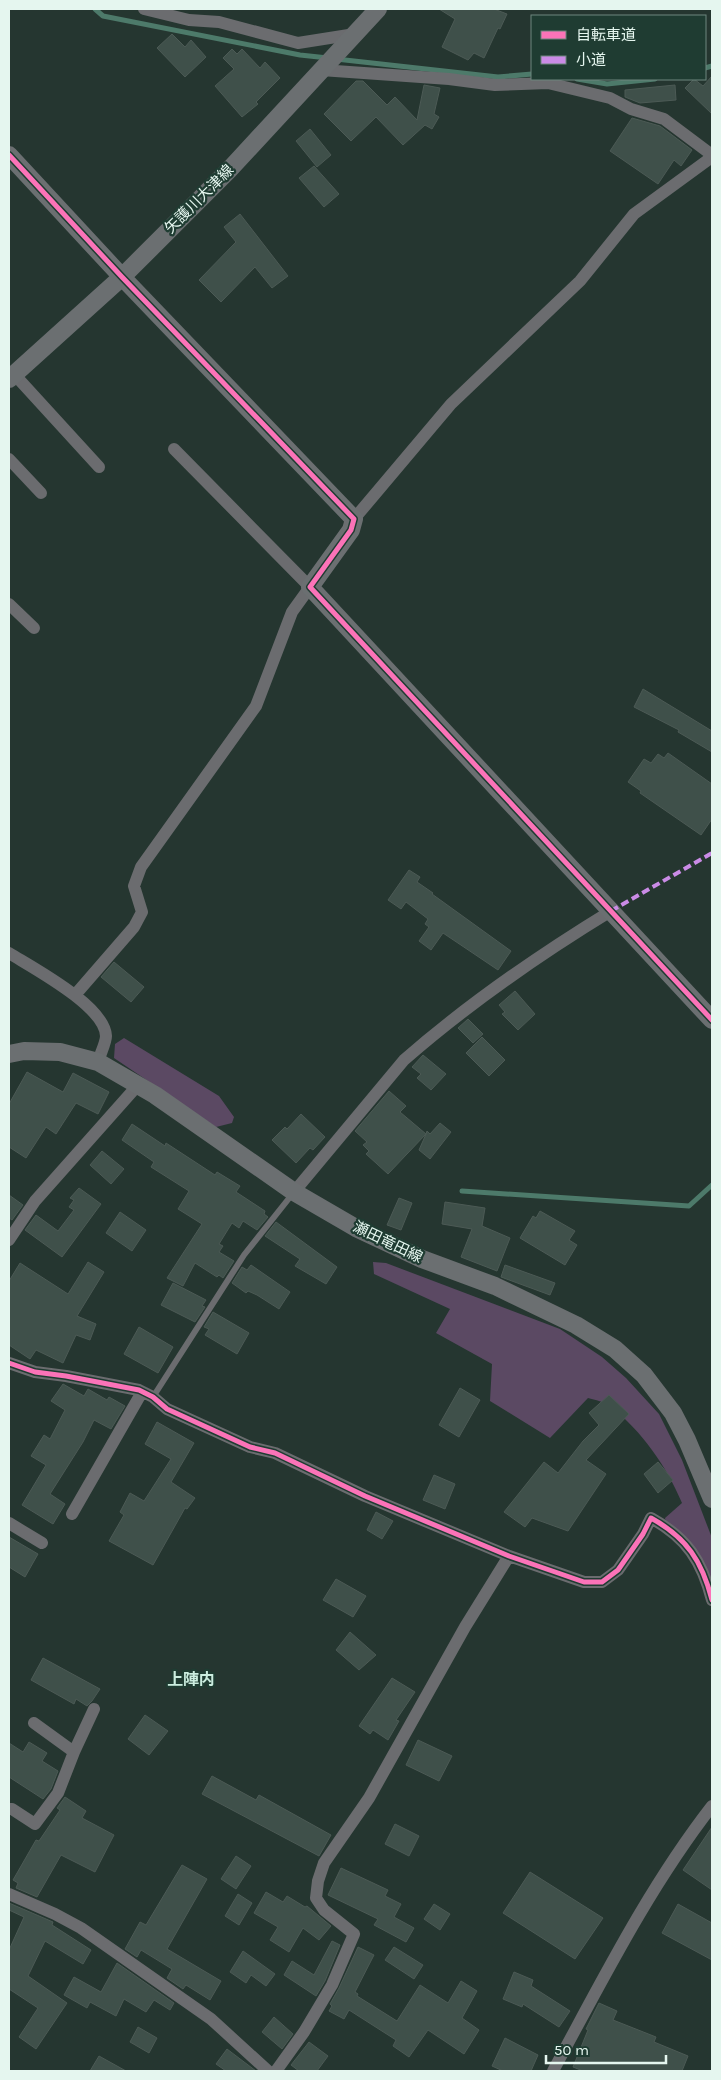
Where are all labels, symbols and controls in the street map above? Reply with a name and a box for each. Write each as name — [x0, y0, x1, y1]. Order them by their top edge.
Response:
legend — [531, 15, 706, 80]
text: 自転車道 — [576, 26, 636, 44]
text: 小道 — [576, 51, 606, 69]
street label: 矢護川大津線 — [161, 161, 237, 237]
street label: 瀬田竜田線 — [350, 1217, 426, 1267]
district label: 上陣内 — [167, 1670, 215, 1689]
scale bar — [546, 2032, 666, 2064]
text: 50 m — [554, 2041, 589, 2059]

